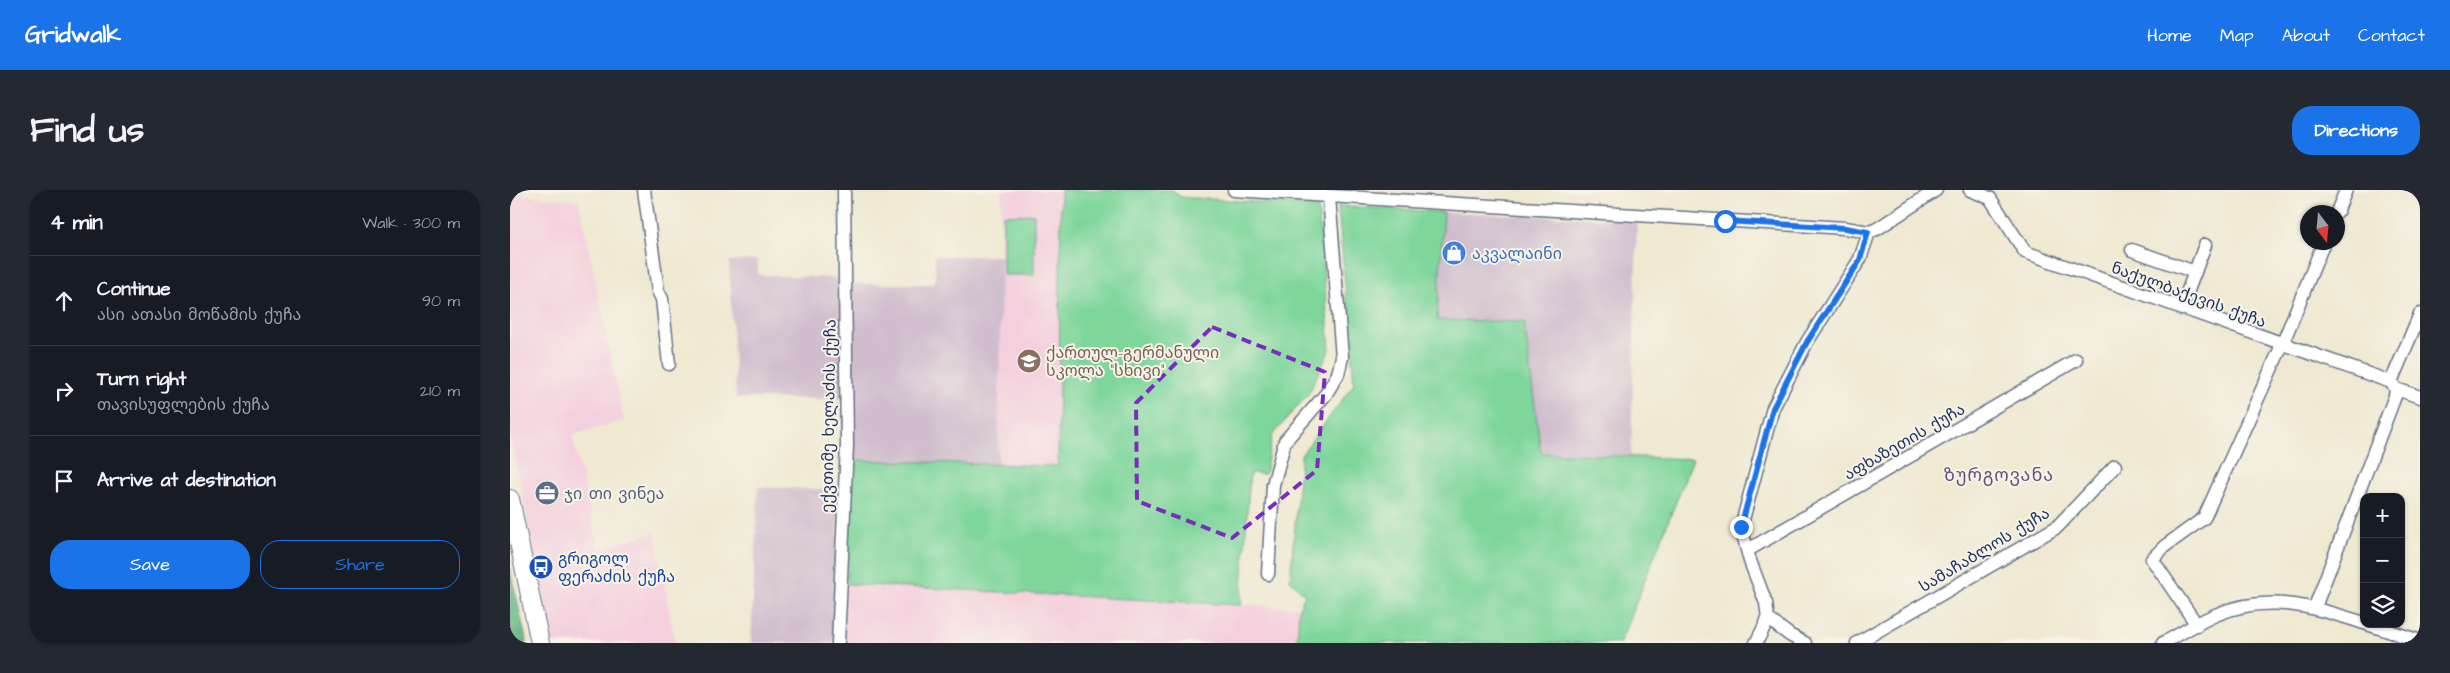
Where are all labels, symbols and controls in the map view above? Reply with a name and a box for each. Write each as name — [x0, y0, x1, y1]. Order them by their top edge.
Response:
text: Gridwalk — [25, 18, 121, 52]
text: Home — [2147, 23, 2192, 48]
text: Map — [2220, 23, 2254, 48]
text: About — [2282, 23, 2330, 48]
text: Contact — [2358, 23, 2425, 48]
text: Find us — [30, 106, 144, 155]
button: Directions — [2292, 106, 2420, 155]
north arrow — [2300, 205, 2345, 250]
text: 4 min — [50, 208, 103, 237]
route start — [1714, 210, 1737, 233]
text: Walk · 300 m — [362, 212, 460, 234]
shop icon: აკვალაინი — [1441, 240, 1467, 266]
place label: აკვალაინი — [1472, 243, 1562, 265]
street label: ნაქულბაქევის ქუჩა — [2108, 257, 2269, 333]
text: Continue — [97, 276, 171, 303]
icon: ahead — [50, 287, 78, 315]
text: 90 m — [422, 290, 460, 312]
text: ასი ათასი მოწამის ქუჩა — [97, 304, 301, 326]
street label: ექვთიმე ხელაძის ქუჩა — [816, 319, 842, 513]
place label: ქართულ-გერმანული სკოლა "სხივი" — [1046, 342, 1219, 382]
school or university icon: ქართულ-გერმანული სკოლა "სხივი" — [1016, 348, 1042, 374]
text: Turn right — [97, 366, 186, 393]
icon: right — [50, 377, 78, 405]
text: 210 m — [420, 380, 460, 402]
text: თავისუფლების ქუჩა — [97, 394, 270, 416]
street label: აფხაზეთის ქუჩა — [1840, 398, 1969, 486]
district label: ზურგოვანა — [1944, 463, 2054, 488]
icon: arrive — [50, 467, 78, 495]
text: Arrive at destination — [97, 467, 276, 494]
office icon: ჯი თი ვინეა — [534, 480, 560, 506]
place label: ჯი თი ვინეა — [564, 483, 664, 505]
map controls — [2360, 493, 2405, 628]
button: + — [2360, 493, 2405, 538]
street label: სამაჩაბლოს ქუჩა — [1915, 502, 2054, 598]
route end — [1730, 516, 1753, 539]
button: − — [2360, 538, 2405, 583]
button: Save — [50, 540, 250, 589]
button: Share — [260, 540, 460, 589]
place label: გრიგოლ ფერაძის ქუჩა — [558, 548, 675, 588]
bus stop icon: გრიგოლ ფერაძის ქუჩა — [528, 554, 554, 580]
button: layers — [2360, 583, 2405, 628]

